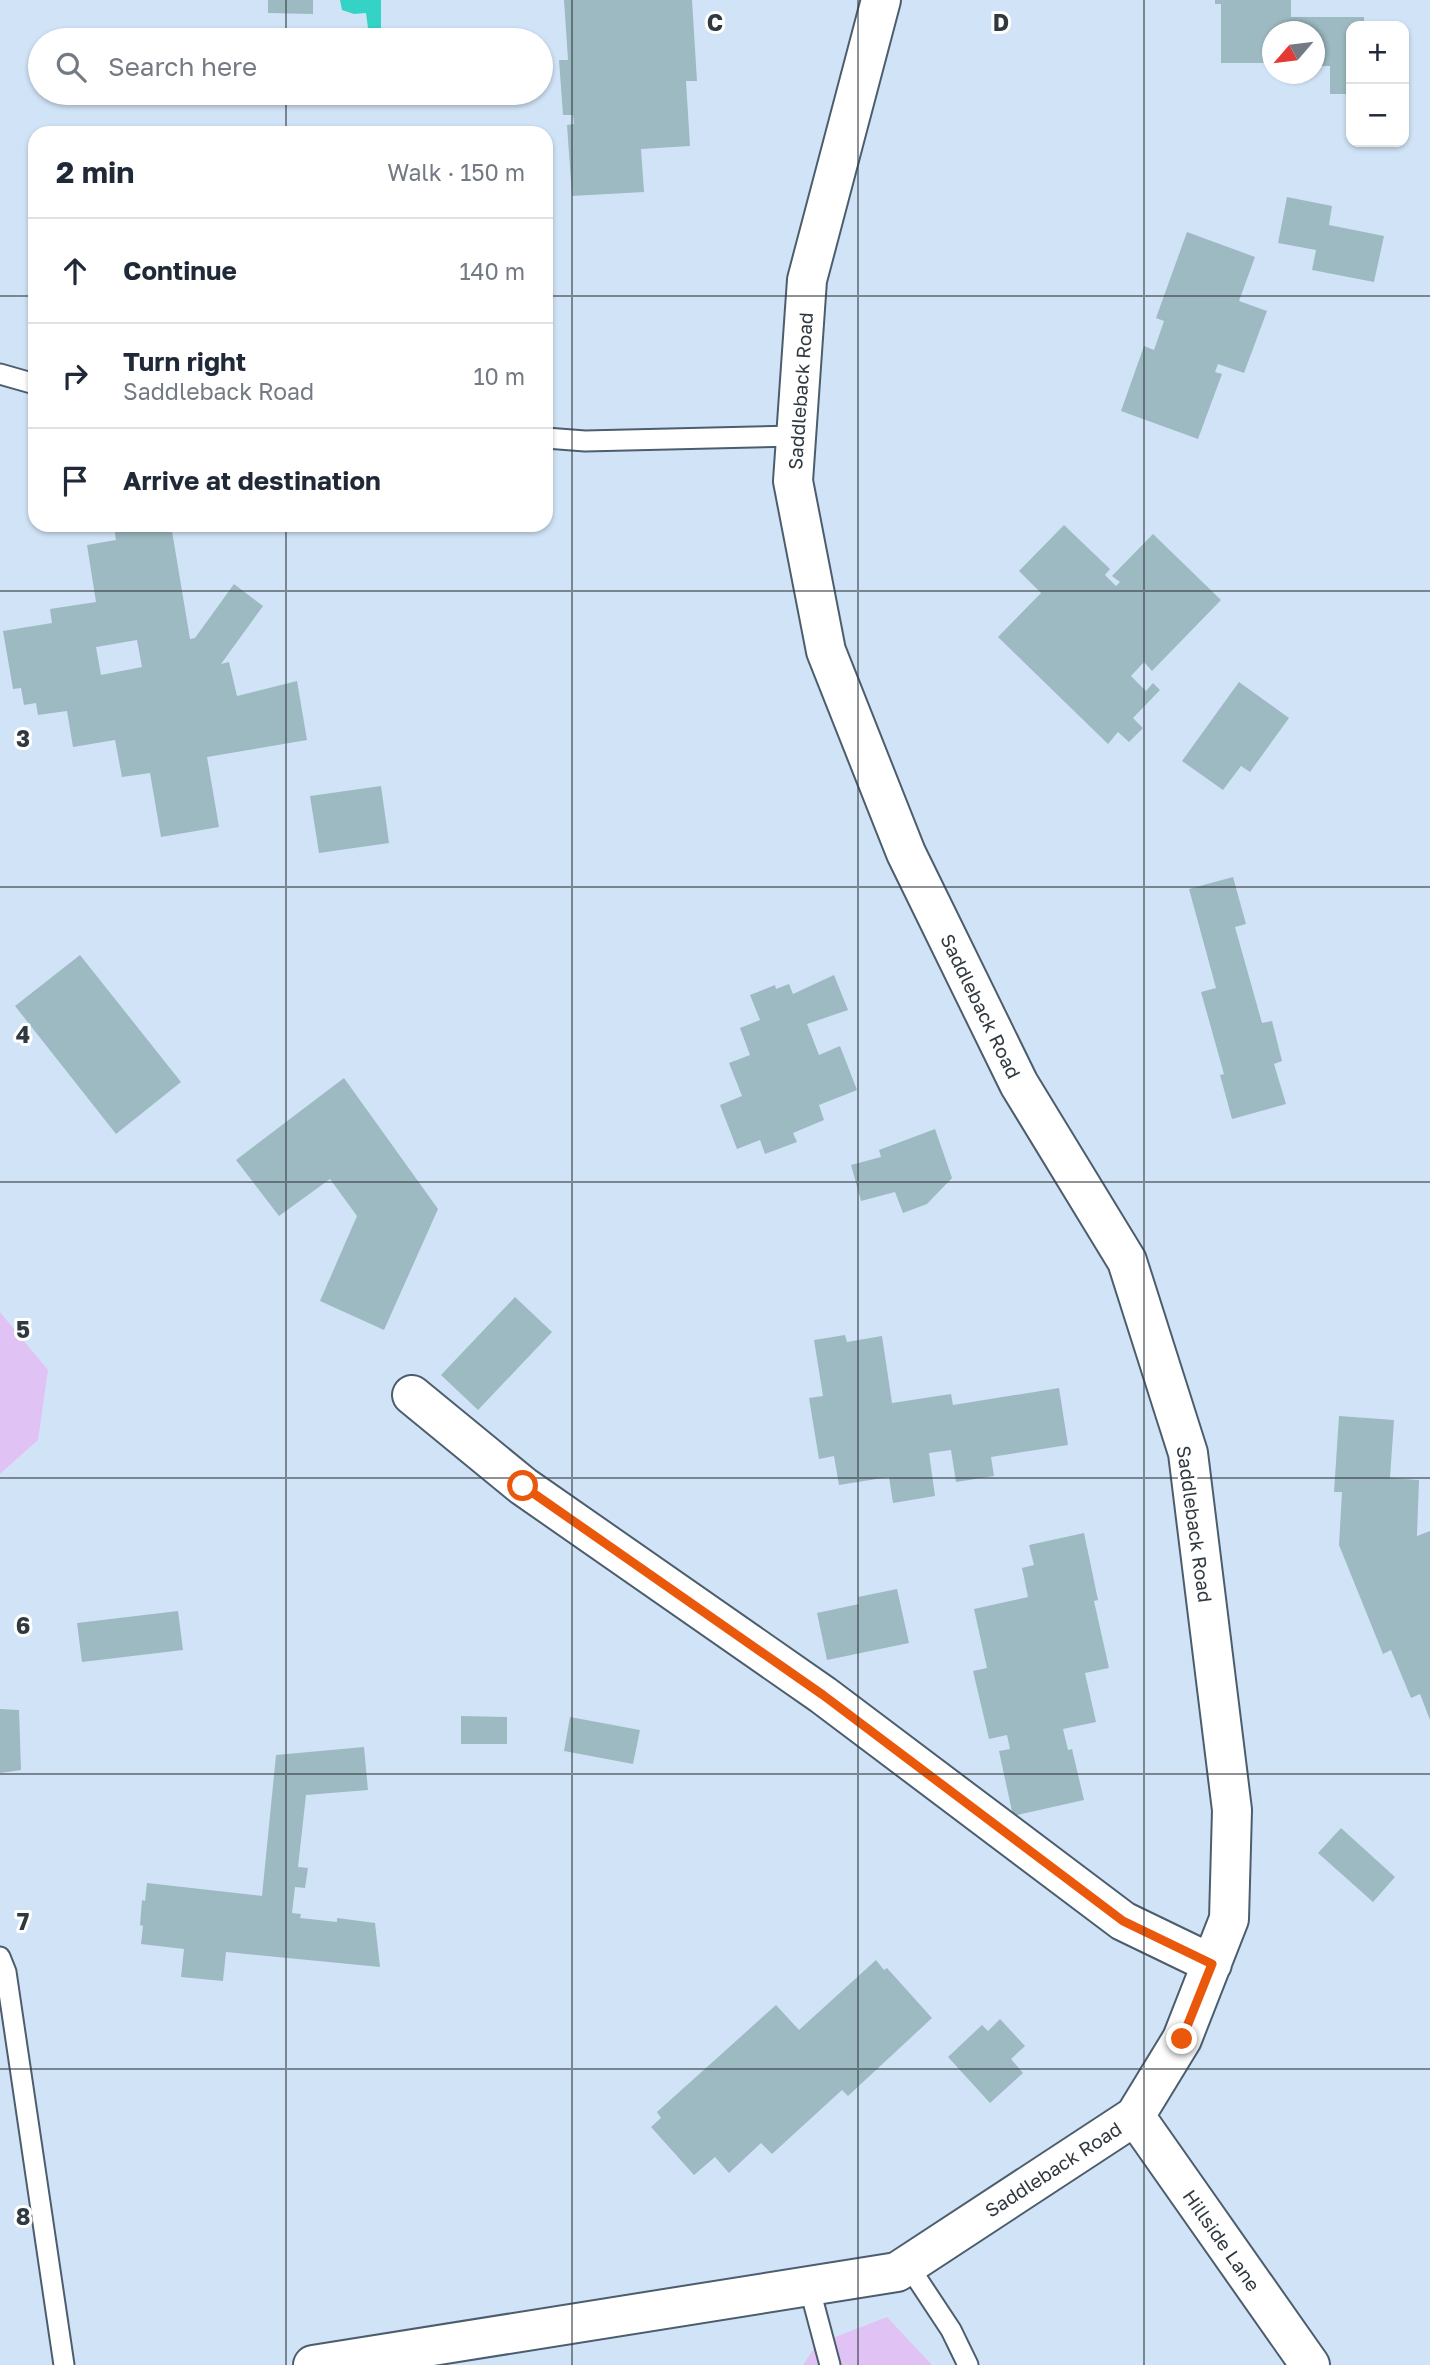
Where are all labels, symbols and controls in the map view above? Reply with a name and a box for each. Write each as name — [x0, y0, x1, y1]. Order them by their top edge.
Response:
text: C — [707, 8, 723, 36]
text: D — [993, 8, 1009, 36]
north arrow — [1262, 21, 1325, 84]
map controls — [1346, 21, 1409, 147]
button: + — [1346, 21, 1409, 84]
search box — [28, 28, 553, 105]
icon: search — [52, 48, 90, 86]
text: Search here — [108, 51, 257, 82]
button: − — [1346, 84, 1409, 147]
text: 2 min — [56, 154, 134, 190]
text: Walk · 150 m — [387, 158, 525, 186]
icon: ahead — [56, 252, 94, 290]
text: Continue — [123, 255, 237, 286]
text: 140 m — [459, 257, 525, 285]
street label: Saddleback Road — [783, 311, 817, 471]
text: Turn right — [123, 346, 246, 377]
icon: right — [56, 357, 94, 395]
text: 10 m — [473, 362, 525, 390]
text: Saddleback Road — [123, 377, 314, 405]
icon: arrive — [56, 462, 94, 500]
text: Arrive at destination — [123, 465, 381, 496]
text: 3 — [16, 724, 30, 752]
street label: Saddleback Road — [936, 930, 1026, 1082]
text: 4 — [16, 1020, 30, 1048]
text: 5 — [16, 1315, 30, 1343]
street label: Saddleback Road — [1173, 1444, 1217, 1604]
route start — [507, 1470, 538, 1501]
text: 6 — [16, 1611, 30, 1639]
text: 7 — [17, 1907, 29, 1935]
route end — [1166, 2023, 1197, 2054]
street label: Saddleback Road — [980, 2116, 1126, 2222]
street label: Hillside Lane — [1179, 2185, 1265, 2295]
text: 8 — [16, 2202, 30, 2230]

